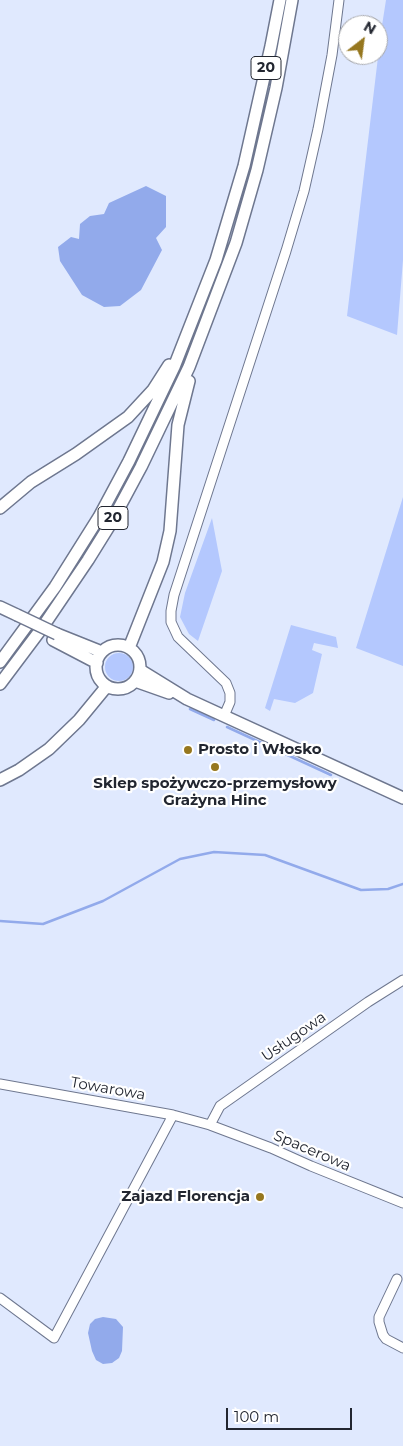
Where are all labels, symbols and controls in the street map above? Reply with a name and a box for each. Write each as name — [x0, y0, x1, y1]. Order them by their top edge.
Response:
north arrow — [338, 15, 388, 65]
text: N — [361, 17, 379, 38]
road number: 20 — [251, 56, 281, 80]
road number: 20 — [98, 506, 128, 530]
place label: Prosto i Włosko — [198, 741, 321, 759]
marker: Prosto i Włosko — [182, 744, 194, 756]
marker: Sklep spożywczo-przemysłowy Grażyna Hinc — [209, 761, 221, 773]
place label: Sklep spożywczo-przemysłowy Grażyna Hinc — [93, 775, 337, 810]
street label: Usługowa — [258, 1008, 330, 1066]
street label: Towarowa — [69, 1074, 147, 1104]
street label: Spacerowa — [271, 1127, 353, 1175]
place label: Zajazd Florencja — [121, 1188, 250, 1206]
marker: Zajazd Florencja — [254, 1191, 266, 1203]
scale bar — [228, 1398, 354, 1430]
text: 100 m — [234, 1407, 279, 1426]

